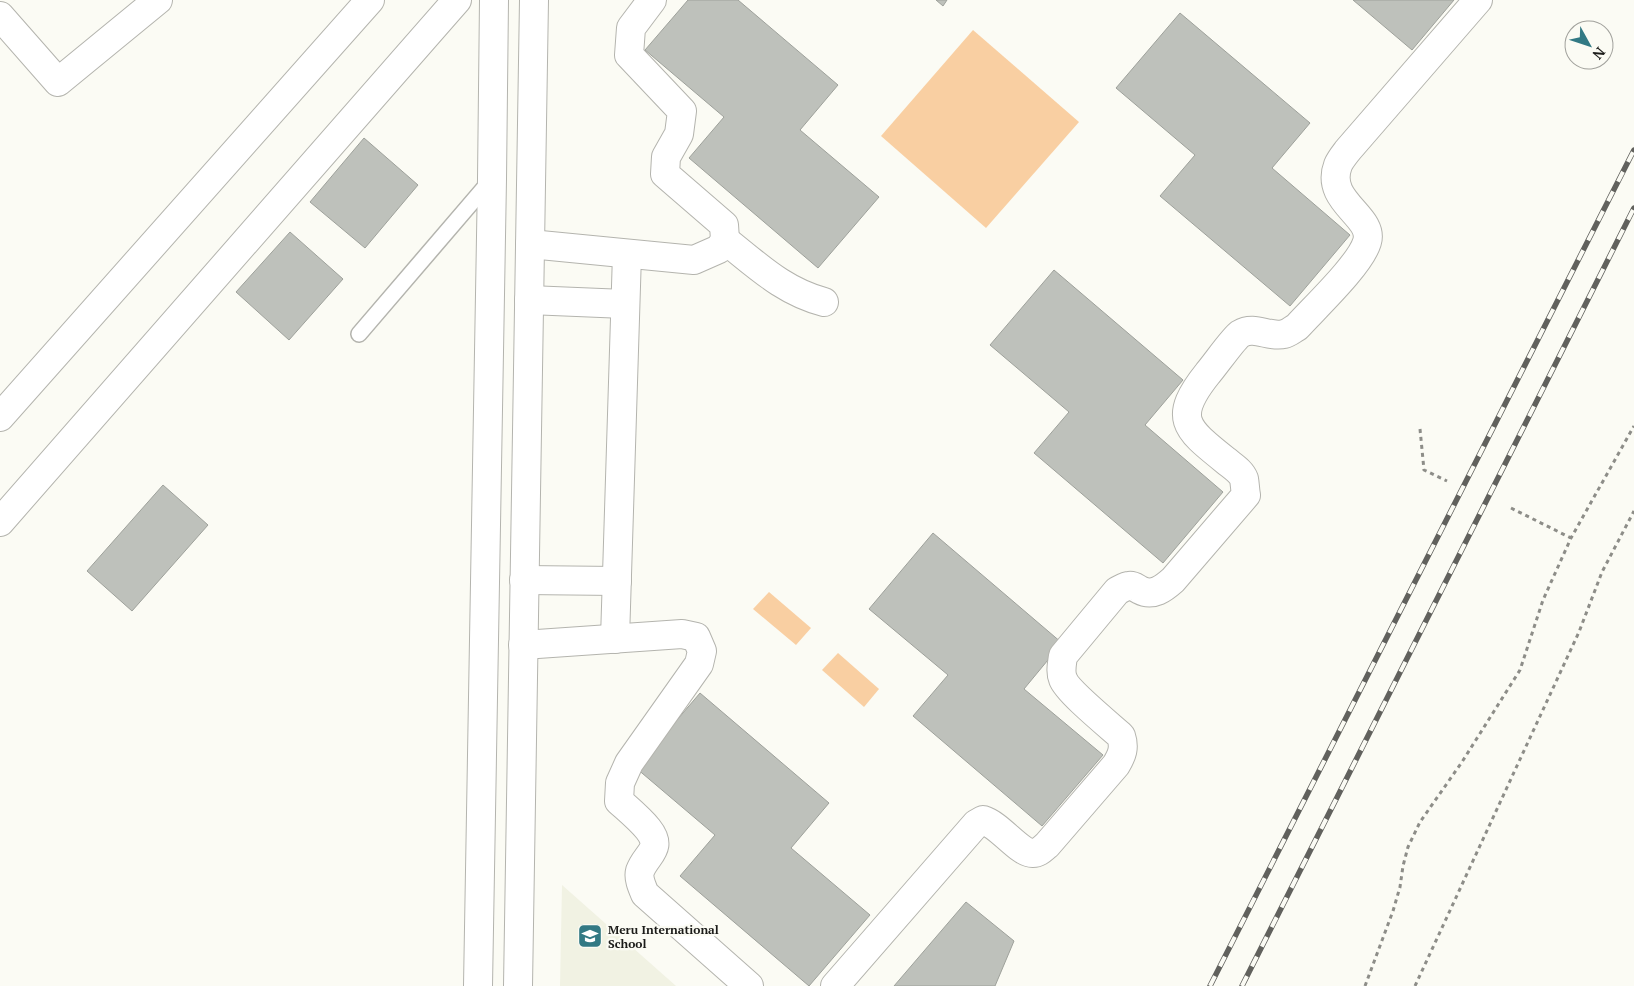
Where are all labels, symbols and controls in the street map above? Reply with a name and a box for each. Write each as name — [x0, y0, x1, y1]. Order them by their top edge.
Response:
north arrow — [1564, 20, 1614, 70]
text: N — [1588, 44, 1610, 64]
place label: Meru International School — [608, 922, 719, 951]
school or university icon: Meru International School — [577, 923, 603, 949]

